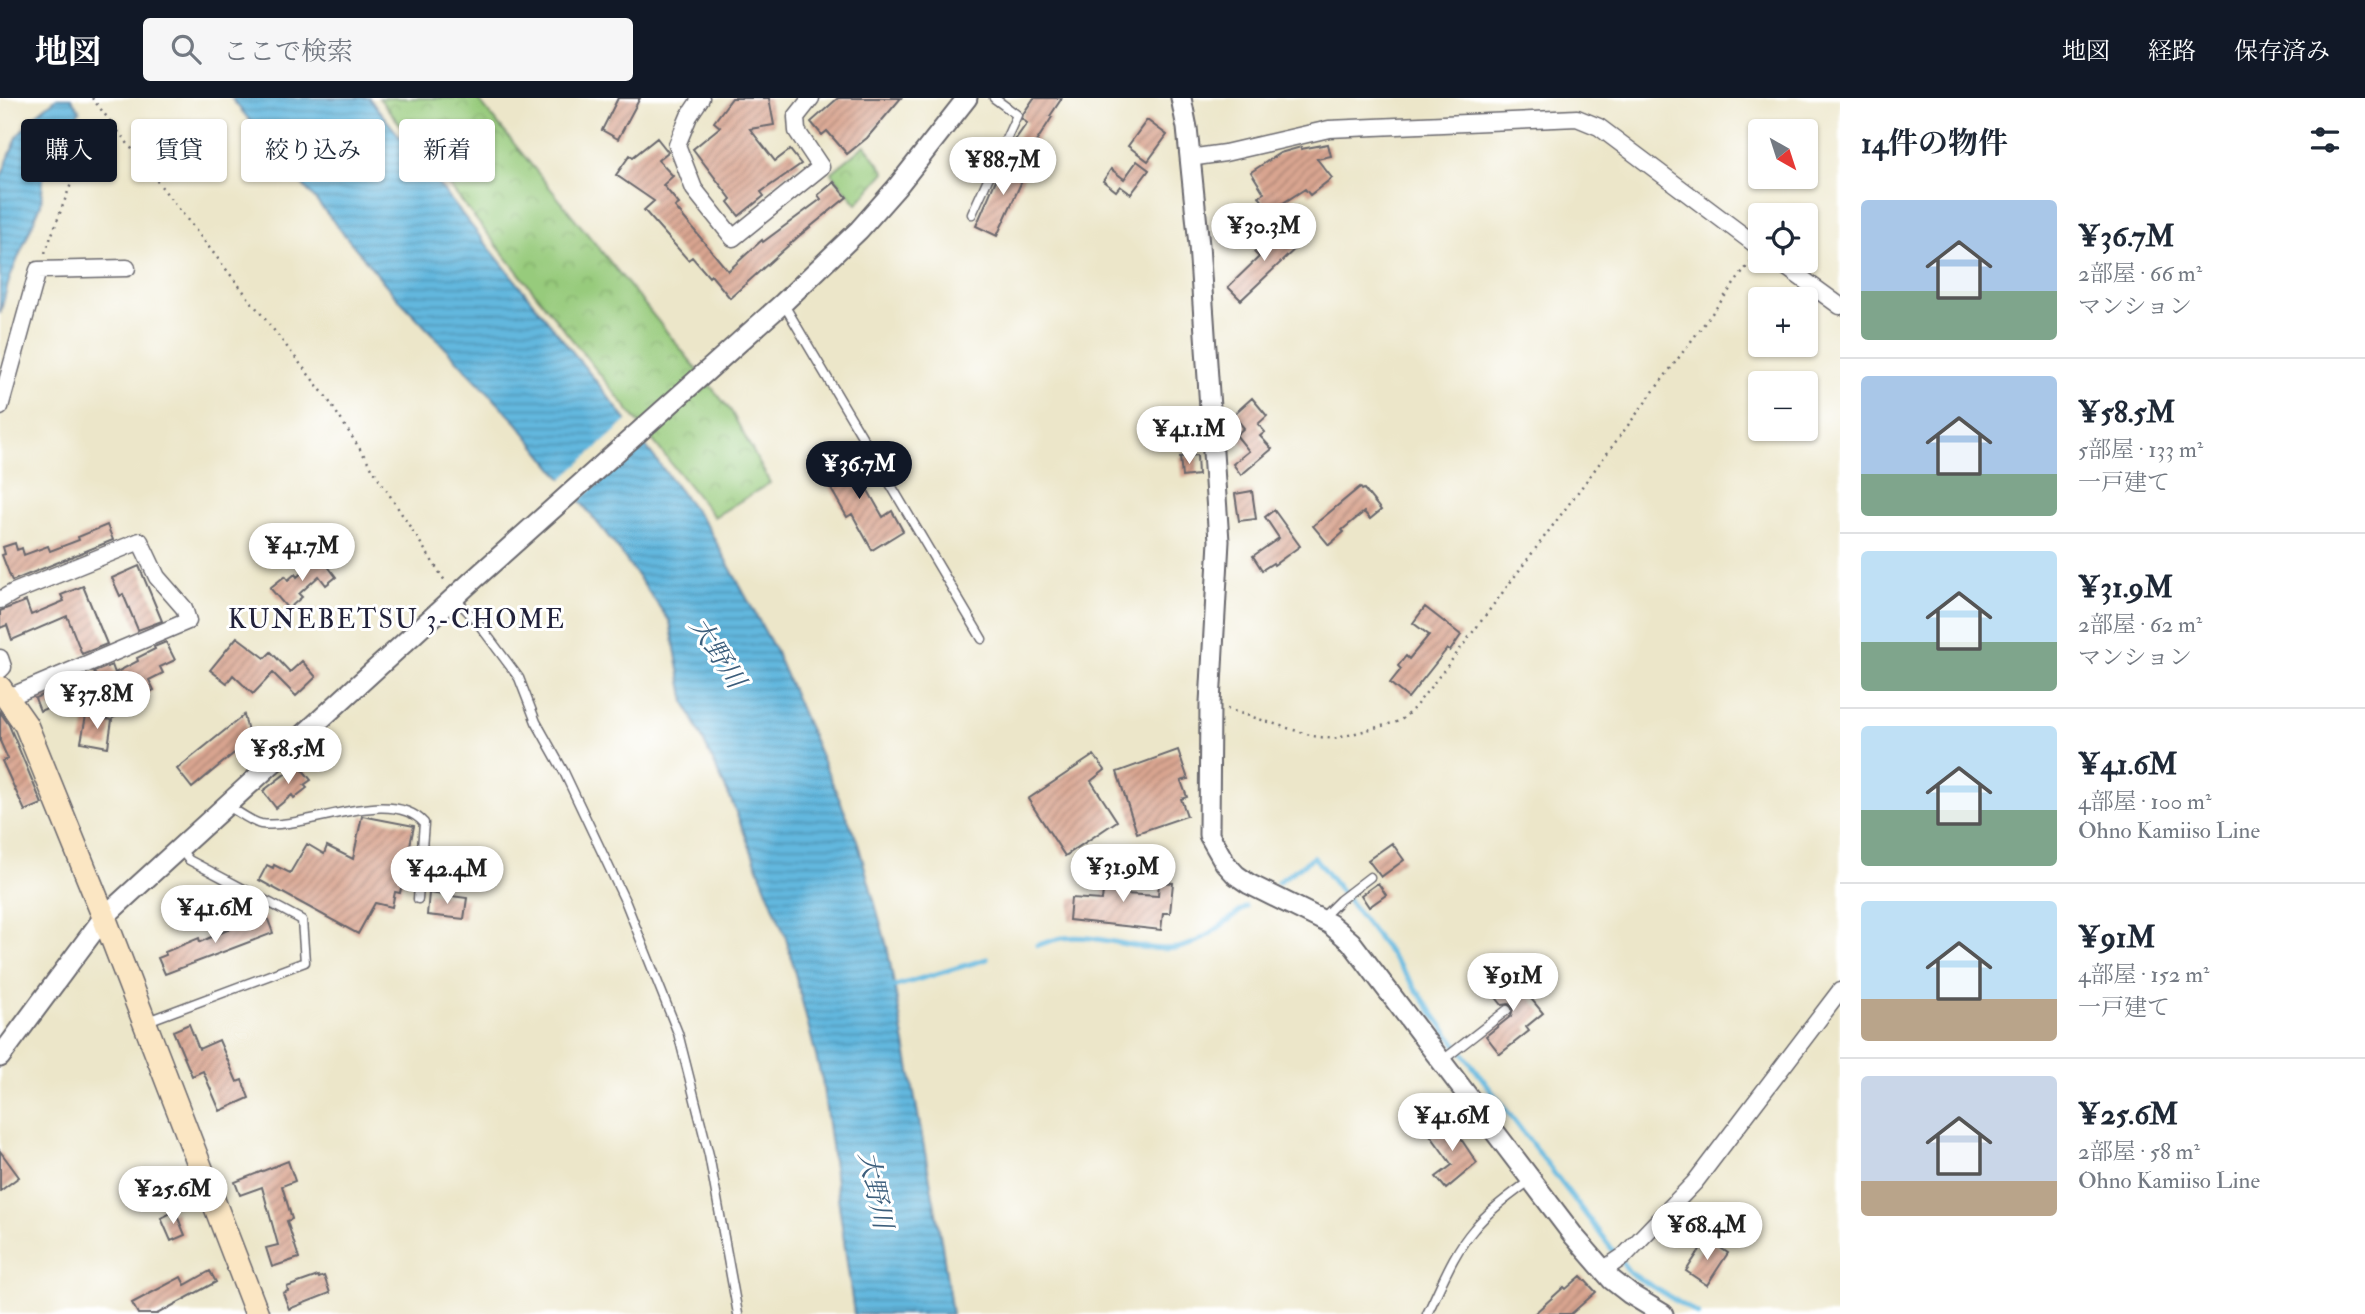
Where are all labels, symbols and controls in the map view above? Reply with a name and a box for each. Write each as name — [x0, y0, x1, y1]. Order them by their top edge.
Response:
search box — [143, 18, 633, 81]
icon: search — [167, 30, 205, 68]
text: 地図 — [35, 32, 101, 73]
text: ここで検索 — [223, 36, 353, 68]
text: 地図 — [2062, 36, 2110, 67]
text: 経路 — [2148, 36, 2196, 67]
text: 保存済み — [2234, 36, 2330, 67]
chip: 購入 — [21, 119, 117, 182]
chip: 賃貸 — [131, 119, 227, 182]
chip: 絞り込み — [241, 119, 385, 182]
chip: 新着 — [399, 119, 495, 182]
north arrow — [1748, 119, 1818, 189]
map controls — [1748, 119, 1818, 441]
icon: filters — [2306, 121, 2344, 159]
text: 14件の物件 — [1861, 125, 2008, 162]
pin: ¥88.7M — [946, 138, 1060, 197]
text: ¥88.7M — [965, 145, 1041, 174]
button: locate — [1748, 203, 1818, 273]
pin: ¥30.3M — [1207, 204, 1321, 263]
text: ¥30.3M — [1227, 211, 1301, 240]
text: ¥36.7M — [2078, 218, 2175, 255]
icon: home — [1917, 228, 2001, 312]
text: 2部屋 · 66 m² — [2078, 259, 2202, 288]
button: + — [1748, 287, 1818, 357]
text: マンション — [2078, 292, 2192, 321]
button: − — [1748, 371, 1818, 441]
text: ¥58.5M — [2078, 394, 2175, 431]
icon: home — [1917, 404, 2001, 488]
pin: ¥41.1M — [1132, 406, 1246, 466]
text: ¥41.1M — [1153, 414, 1225, 443]
text: 5部屋 · 133 m² — [2078, 435, 2203, 464]
pin: ¥36.7M — [802, 442, 916, 501]
text: ¥36.7M — [822, 449, 896, 478]
text: 一戸建て — [2078, 468, 2170, 497]
pin: ¥41.7M — [245, 524, 359, 583]
text: ¥41.7M — [265, 531, 339, 560]
text: ¥31.9M — [2078, 569, 2173, 606]
icon: home — [1917, 579, 2001, 663]
district label: KUNEBETSU 3-CHOME — [228, 604, 566, 636]
text: 2部屋 · 62 m² — [2078, 610, 2202, 639]
water label: 大野川 — [682, 612, 753, 697]
text: マンション — [2078, 643, 2192, 672]
pin: ¥37.8M — [40, 672, 154, 731]
text: ¥37.8M — [60, 679, 134, 708]
pin: ¥58.5M — [231, 726, 345, 786]
text: ¥58.5M — [251, 734, 325, 763]
text: ¥41.6M — [2078, 746, 2177, 783]
icon: home — [1917, 754, 2001, 838]
text: 4部屋 · 100 m² — [2078, 787, 2211, 816]
text: Ohno Kamiiso Line — [2078, 816, 2260, 845]
pin: ¥31.9M — [1066, 844, 1180, 904]
pin: ¥42.4M — [390, 846, 504, 906]
text: ¥31.9M — [1087, 852, 1159, 881]
text: ¥42.4M — [407, 854, 487, 883]
pin: ¥41.6M — [158, 886, 272, 945]
text: ¥41.6M — [177, 893, 253, 922]
text: ¥91M — [2078, 919, 2156, 956]
icon: home — [1917, 929, 2001, 1013]
pin: ¥91M — [1472, 954, 1554, 1013]
text: 4部屋 · 152 m² — [2078, 960, 2210, 989]
text: ¥91M — [1483, 961, 1543, 990]
text: 一戸建て — [2078, 993, 2170, 1022]
pin: ¥41.6M — [1395, 1094, 1509, 1153]
text: ¥25.6M — [2078, 1096, 2178, 1133]
text: ¥41.6M — [1414, 1101, 1490, 1130]
icon: home — [1917, 1104, 2001, 1188]
text: 2部屋 · 58 m² — [2078, 1137, 2200, 1166]
water label: 大野川 — [851, 1149, 899, 1234]
pin: ¥25.6M — [116, 1166, 230, 1226]
text: Ohno Kamiiso Line — [2078, 1166, 2260, 1195]
text: ¥25.6M — [135, 1174, 211, 1203]
pin: ¥68.4M — [1650, 1202, 1764, 1262]
text: ¥68.4M — [1667, 1210, 1747, 1239]

